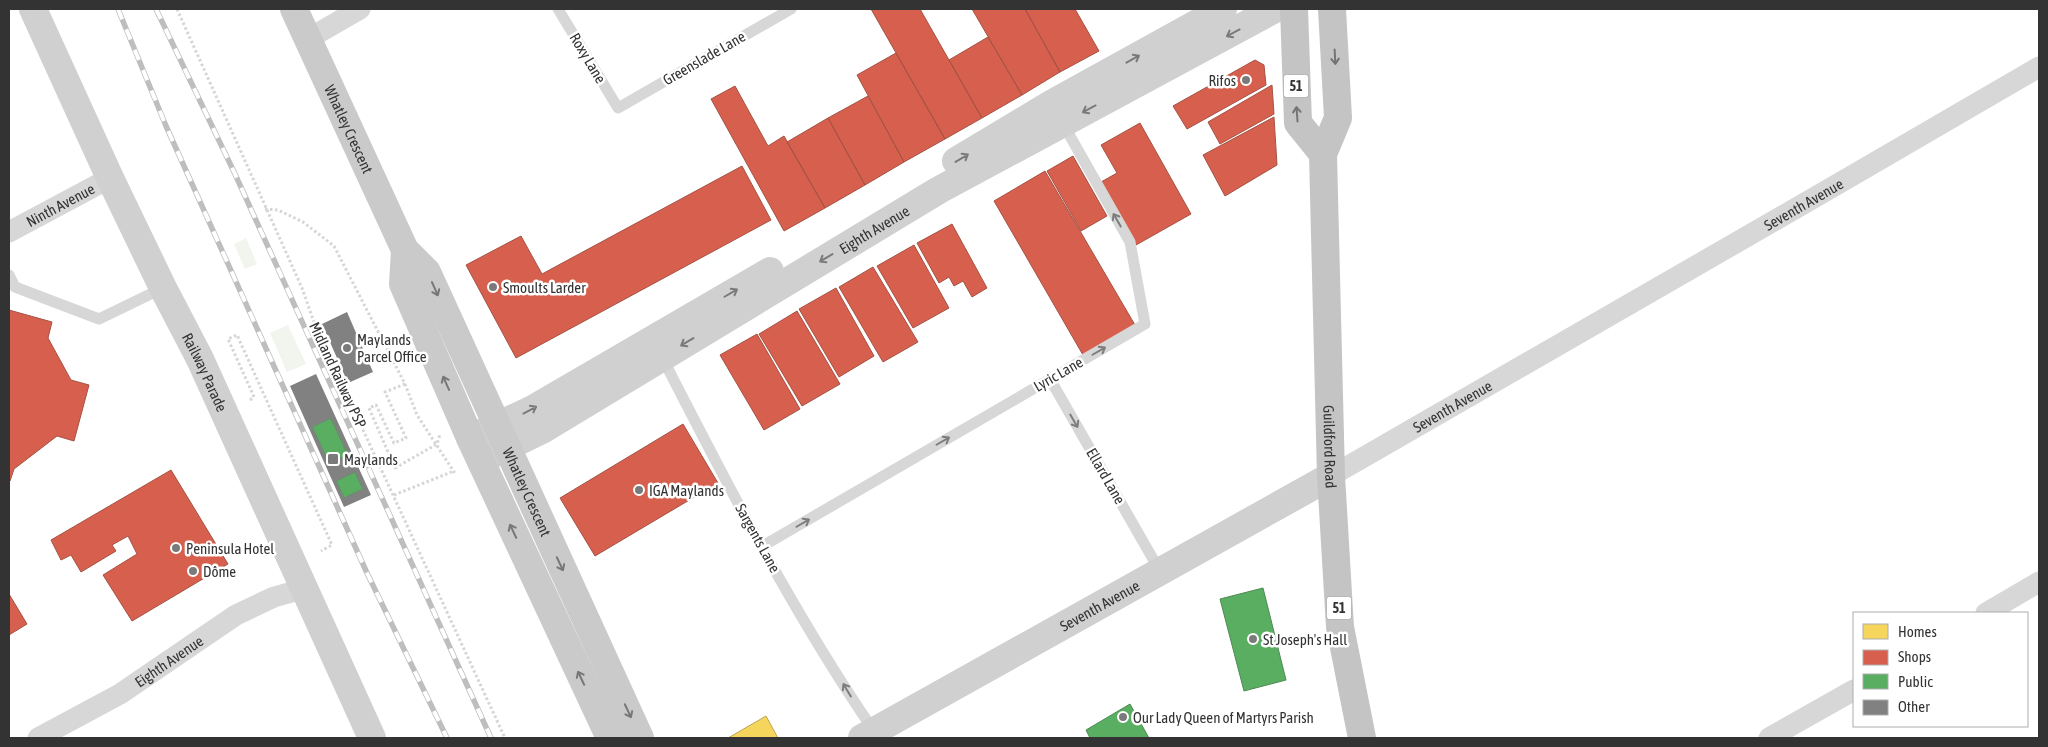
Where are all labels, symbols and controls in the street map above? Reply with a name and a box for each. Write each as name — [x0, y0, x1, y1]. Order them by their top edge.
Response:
street label: Greenslade Lane — [660, 27, 748, 88]
one-way arrow — [1226, 29, 1241, 38]
street label: Roxy Lane — [566, 30, 610, 86]
one-way arrow — [1330, 49, 1339, 65]
one-way arrow — [1125, 53, 1139, 63]
place label: Rifos — [1209, 72, 1236, 89]
marker: Rifos — [1240, 74, 1252, 86]
road number: 51 — [1284, 74, 1308, 98]
street label: Whatley Crescent — [322, 82, 377, 176]
one-way arrow — [1082, 104, 1097, 114]
one-way arrow — [1293, 107, 1302, 123]
one-way arrow — [954, 152, 968, 162]
street label: Seventh Avenue — [1761, 174, 1846, 233]
street label: Ninth Avenue — [23, 179, 97, 230]
street label: Eighth Avenue — [836, 202, 912, 257]
one-way arrow — [1112, 212, 1122, 227]
one-way arrow — [820, 254, 834, 264]
place label: Smoults Larder — [503, 279, 586, 296]
one-way arrow — [430, 281, 440, 296]
marker: Smoults Larder — [487, 281, 499, 293]
one-way arrow — [724, 288, 738, 298]
street label: Midland Railway PSP — [306, 319, 370, 431]
street label: Railway Parade — [179, 330, 231, 414]
place label: Maylands Parcel Office — [357, 331, 427, 365]
one-way arrow — [681, 338, 695, 348]
marker: Maylands Parcel Office — [341, 342, 353, 354]
one-way arrow — [1092, 345, 1106, 355]
street label: Lyric Lane — [1030, 353, 1086, 395]
one-way arrow — [440, 376, 450, 391]
street label: Seventh Avenue — [1410, 376, 1495, 435]
one-way arrow — [522, 405, 537, 414]
street label: Guildford Road — [1321, 405, 1340, 489]
one-way arrow — [1070, 414, 1080, 428]
one-way arrow — [936, 436, 951, 446]
street label: Whatley Crescent — [500, 445, 555, 539]
street label: Ellard Lane — [1083, 445, 1129, 507]
place label: Maylands — [344, 451, 398, 468]
marker: Maylands — [326, 452, 340, 466]
place label: IGA Maylands — [649, 482, 724, 499]
marker: IGA Maylands — [633, 484, 645, 496]
street label: Sargents Lane — [732, 501, 784, 576]
one-way arrow — [795, 517, 810, 527]
one-way arrow — [508, 524, 517, 539]
place label: Peninsula Hotel — [186, 540, 274, 557]
marker: Peninsula Hotel — [170, 542, 182, 554]
one-way arrow — [556, 556, 565, 571]
place label: Dôme — [203, 563, 236, 580]
marker: Dôme — [187, 565, 199, 577]
street label: Seventh Avenue — [1057, 576, 1142, 634]
road number: 51 — [1326, 596, 1352, 620]
legend — [1853, 612, 2028, 727]
text: Homes — [1898, 623, 1937, 640]
place label: St Joseph's Hall — [1263, 631, 1347, 648]
street label: Eighth Avenue — [131, 632, 206, 690]
marker: St Joseph's Hall — [1247, 633, 1259, 645]
text: Shops — [1898, 648, 1931, 665]
one-way arrow — [576, 671, 586, 686]
text: Public — [1898, 673, 1933, 690]
one-way arrow — [842, 684, 852, 698]
text: Other — [1898, 698, 1930, 715]
one-way arrow — [624, 703, 633, 718]
place label: Our Lady Queen of Martyrs Parish — [1133, 709, 1314, 726]
marker: Our Lady Queen of Martyrs Parish — [1117, 711, 1129, 723]

